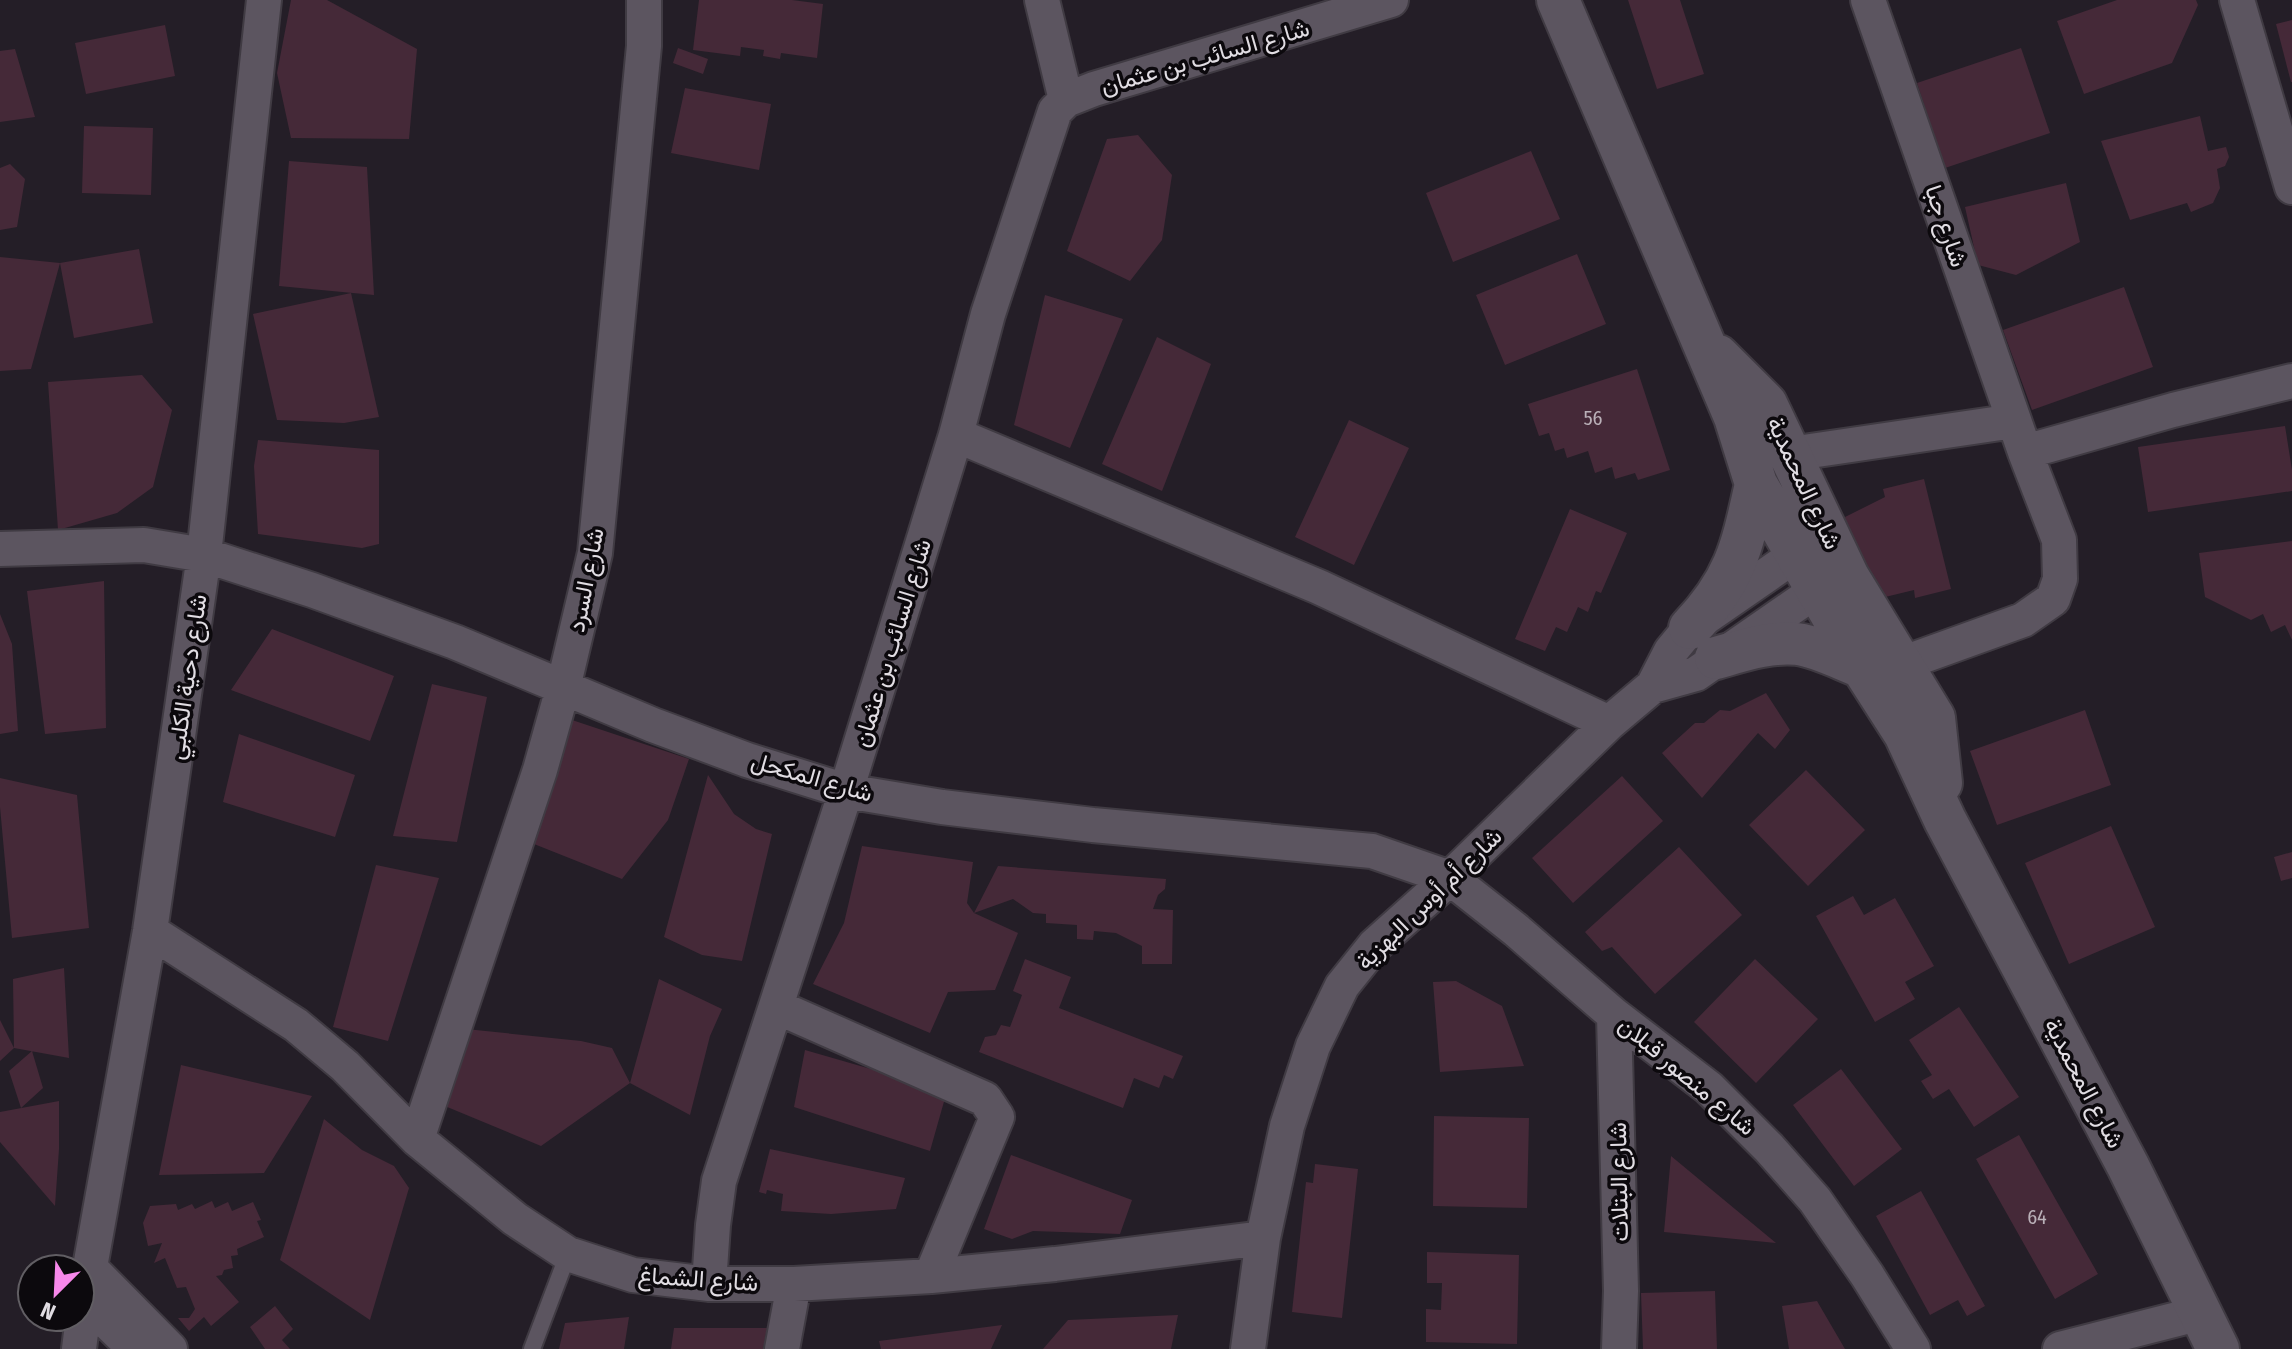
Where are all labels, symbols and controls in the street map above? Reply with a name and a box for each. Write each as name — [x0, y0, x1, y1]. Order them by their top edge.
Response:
street label: شارع السائب بن عثمان — [1097, 14, 1313, 102]
street label: شارع جبا — [1917, 181, 1973, 271]
house number: 56 — [1583, 406, 1603, 430]
street label: شارع المحمدية — [1759, 412, 1847, 555]
street label: شارع السرد — [562, 526, 612, 635]
street label: شارع السائب بن عثمان — [847, 536, 939, 751]
street label: شارع دحية الكلبي — [162, 592, 217, 762]
street label: شارع المكحل — [748, 746, 876, 810]
street label: شارع أم أوس البهزية — [1350, 822, 1509, 977]
street label: شارع منصور قبلان — [1612, 1011, 1761, 1143]
street label: شارع المحمدية — [2036, 1013, 2130, 1154]
street label: شارع البتلات — [1604, 1122, 1636, 1242]
house number: 64 — [2027, 1205, 2047, 1229]
north arrow — [16, 1253, 96, 1333]
street label: شارع الشماغ — [637, 1261, 759, 1299]
text: N — [37, 1296, 60, 1326]

